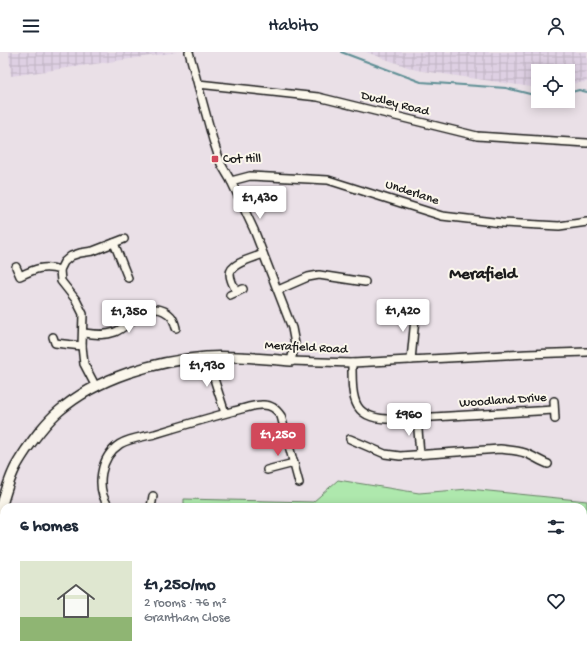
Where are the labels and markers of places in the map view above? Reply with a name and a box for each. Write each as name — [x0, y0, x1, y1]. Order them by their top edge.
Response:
place label: Cot Hill — [223, 152, 261, 167]
marker: Cot Hill — [210, 154, 220, 164]
pin: £1,430 — [227, 186, 293, 220]
pin: £1,420 — [370, 299, 436, 333]
pin: £1,350 — [96, 300, 162, 334]
pin: £1,930 — [174, 354, 240, 388]
pin: £960 — [385, 403, 433, 437]
pin: £1,250 — [245, 423, 311, 457]

